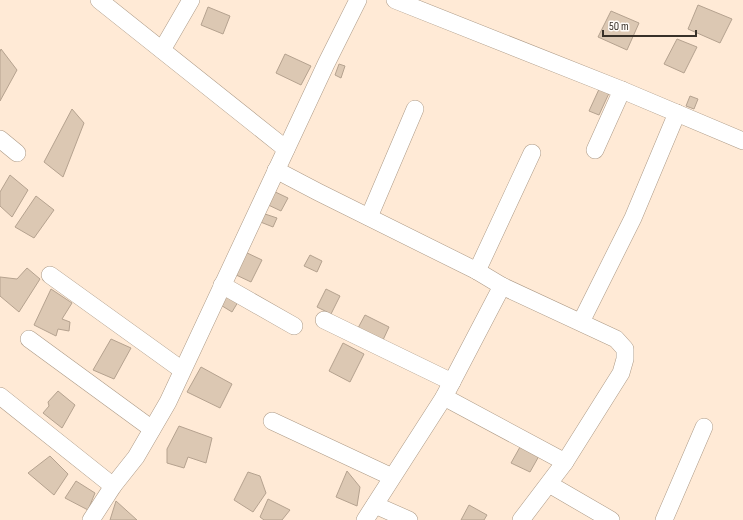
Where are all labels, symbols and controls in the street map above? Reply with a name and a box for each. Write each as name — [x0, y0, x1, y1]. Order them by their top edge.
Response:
scale bar — [603, 12, 696, 38]
text: 50 m — [609, 19, 629, 34]

